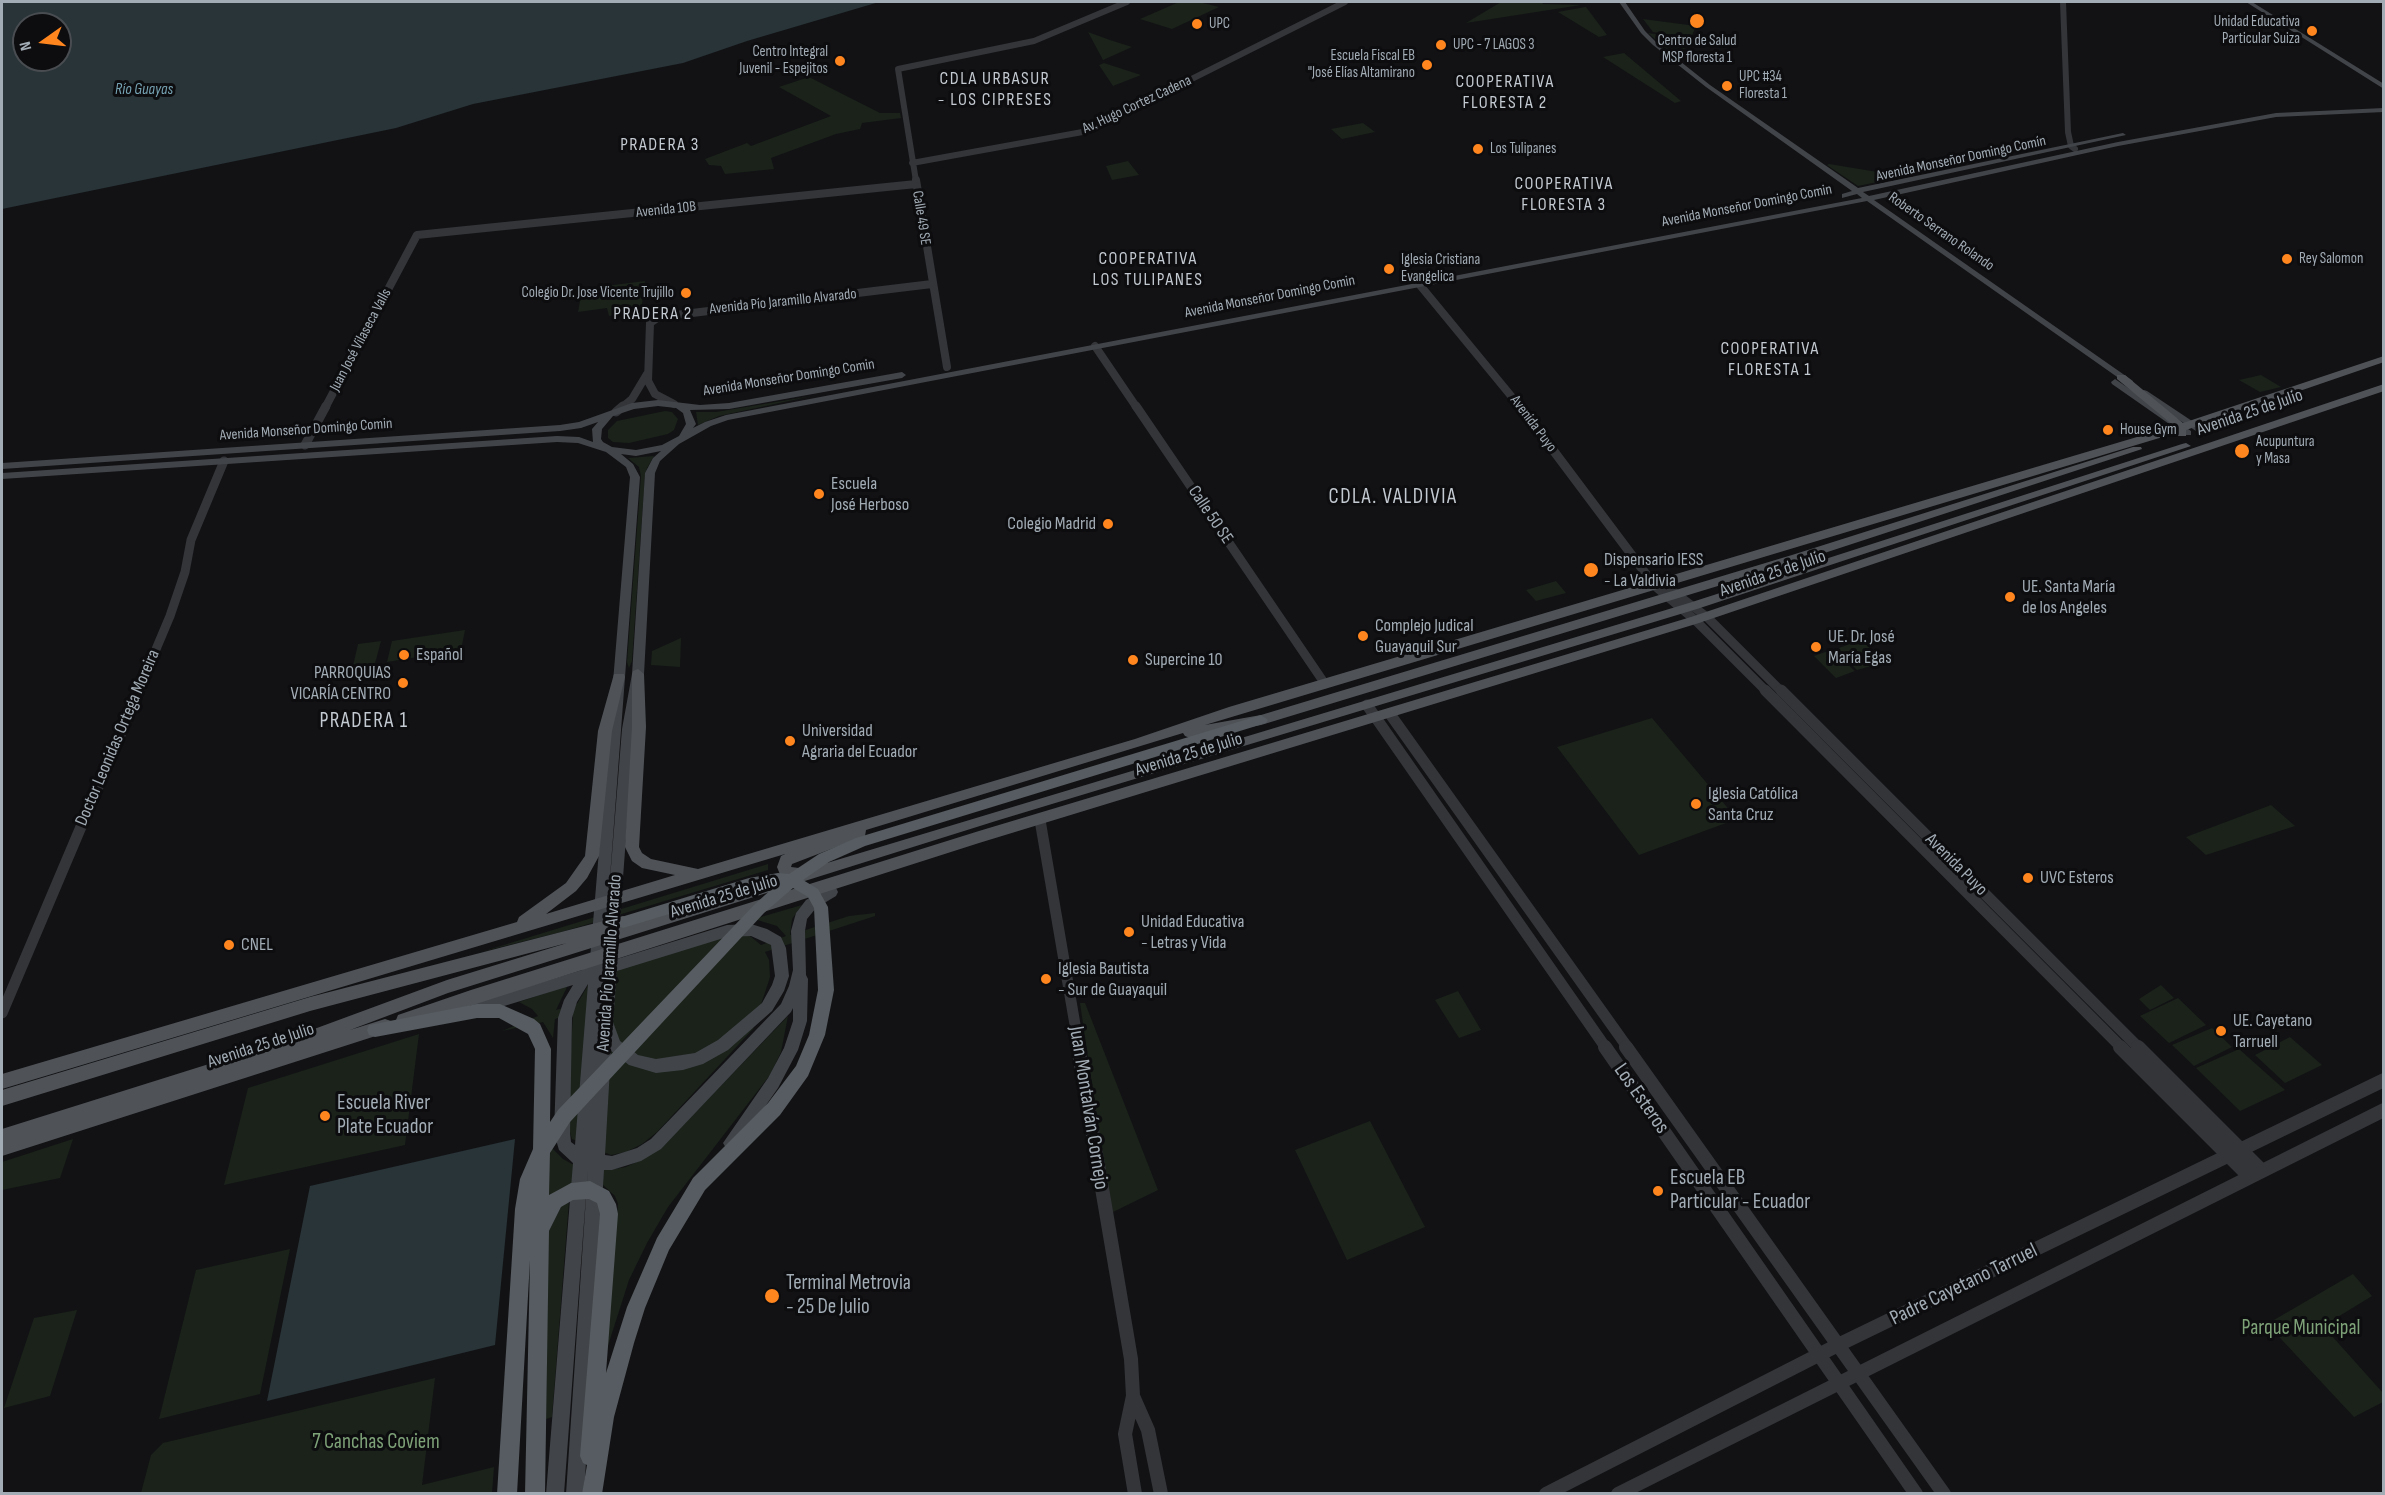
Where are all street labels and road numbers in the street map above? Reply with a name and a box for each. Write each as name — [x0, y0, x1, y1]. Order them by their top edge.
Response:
street label: Av. Hugo Cortez Cadena — [1080, 72, 1194, 138]
street label: Avenida Monseñor Domingo Comín — [1874, 132, 2048, 186]
street label: Avenida Monseñor Domingo Comin — [1660, 181, 1834, 231]
street label: Roberto Serrano Rolando — [1885, 189, 1997, 275]
street label: Calle 49 SE — [908, 190, 934, 246]
street label: Avenida 10B — [635, 198, 697, 222]
street label: Avenida Monseñor Domingo Comin — [1183, 272, 1357, 322]
street label: Avenida Pío Jaramillo Alvarado — [709, 285, 857, 319]
street label: Juan José Vilaseca Valls — [326, 286, 396, 394]
street label: Avenida Monseñor Domingo Comin — [702, 356, 876, 400]
street label: Avenida 25 de Julio — [2194, 385, 2306, 441]
street label: Avenida Puyo — [1506, 392, 1560, 456]
street label: Avenida Monseñor Domingo Comin — [219, 415, 393, 445]
street label: Calle 50 SE — [1183, 482, 1237, 548]
street label: Avenida 25 de Julio — [1717, 546, 1829, 602]
street label: Doctor Leonidas Ortega Moreira — [71, 647, 165, 829]
street label: Avenida 25 de Julio — [1133, 728, 1245, 782]
street label: Avenida Puyo — [1920, 829, 1992, 901]
street label: Avenida 25 de Julio — [668, 870, 780, 924]
street label: Avenida Pío Jaramillo Alvarado — [593, 874, 627, 1052]
street label: Avenida 25 de Julio — [205, 1019, 317, 1073]
street label: Juan Montalván Cornejo — [1063, 1025, 1113, 1191]
street label: Los Esteros — [1608, 1059, 1674, 1139]
street label: Padre Cayetano Tarruel — [1886, 1238, 2042, 1332]

